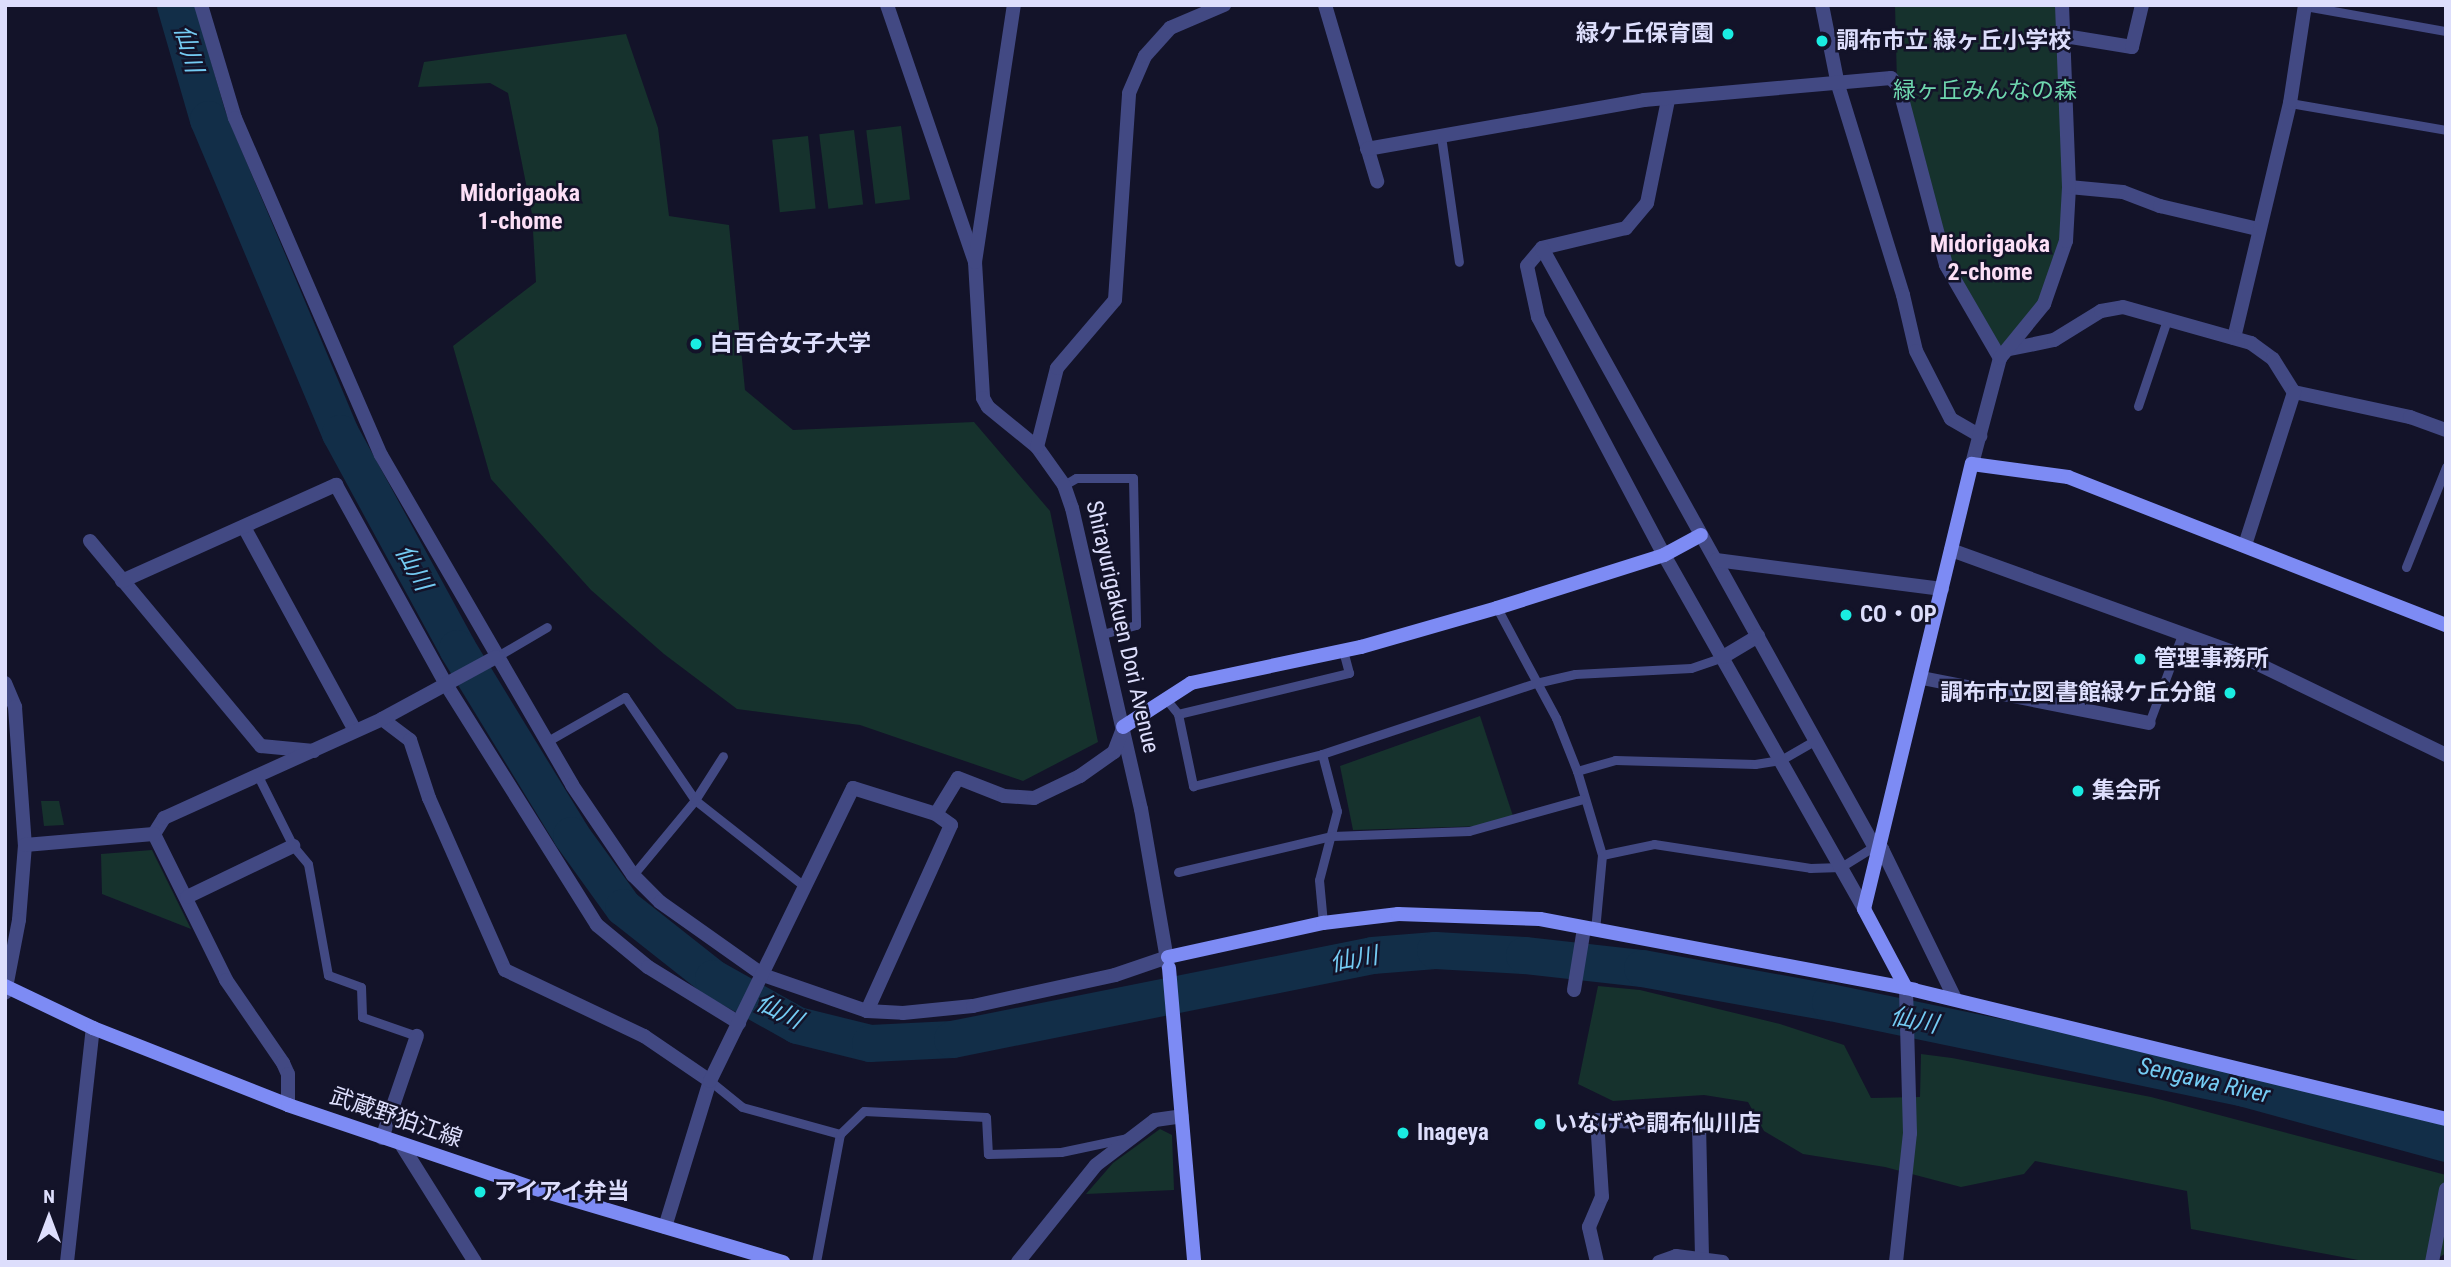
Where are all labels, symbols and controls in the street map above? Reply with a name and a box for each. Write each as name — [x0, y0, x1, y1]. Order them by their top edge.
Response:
place label: 緑ケ丘保育園 — [1576, 20, 1714, 48]
water label: 仙川 — [168, 22, 208, 76]
marker: 緑ケ丘保育園 — [1720, 26, 1736, 42]
place label: 調布市立 緑ヶ丘小学校 — [1836, 27, 2071, 55]
marker: 調布市立 緑ヶ丘小学校 — [1814, 33, 1830, 49]
park label: 緑ヶ丘みんなの森 — [1893, 77, 2077, 105]
district label: Midorigaoka 1-chome — [460, 180, 580, 236]
district label: Midorigaoka 2-chome — [1930, 231, 2050, 287]
place label: 白百合女子大学 — [710, 330, 871, 358]
marker: 白百合女子大学 — [688, 336, 704, 352]
street label: Shirayurigakuen Dori Avenue — [1080, 498, 1164, 756]
water label: 仙川 — [389, 540, 437, 596]
place label: CO・OP — [1860, 601, 1937, 629]
marker: CO・OP — [1838, 607, 1854, 623]
place label: 管理事務所 — [2154, 645, 2269, 673]
marker: 管理事務所 — [2132, 651, 2148, 667]
place label: 調布市立図書館緑ケ丘分館 — [1940, 679, 2216, 707]
marker: 調布市立図書館緑ケ丘分館 — [2222, 685, 2238, 701]
place label: 集会所 — [2092, 777, 2161, 805]
marker: 集会所 — [2070, 783, 2086, 799]
water label: 仙川 — [1328, 942, 1380, 978]
water label: 仙川 — [751, 989, 807, 1035]
water label: 仙川 — [1888, 1002, 1940, 1040]
water label: Sengawa River — [2135, 1052, 2273, 1110]
street label: 武蔵野狛江線 — [326, 1082, 466, 1154]
place label: いなげや調布仙川店 — [1554, 1110, 1761, 1138]
marker: いなげや調布仙川店 — [1532, 1116, 1548, 1132]
place label: Inageya — [1417, 1119, 1489, 1147]
marker: Inageya — [1395, 1125, 1411, 1141]
place label: アイアイ弁当 — [494, 1178, 632, 1206]
north arrow — [14, 1183, 84, 1253]
marker: アイアイ弁当 — [472, 1184, 488, 1200]
text: N — [43, 1185, 55, 1208]

